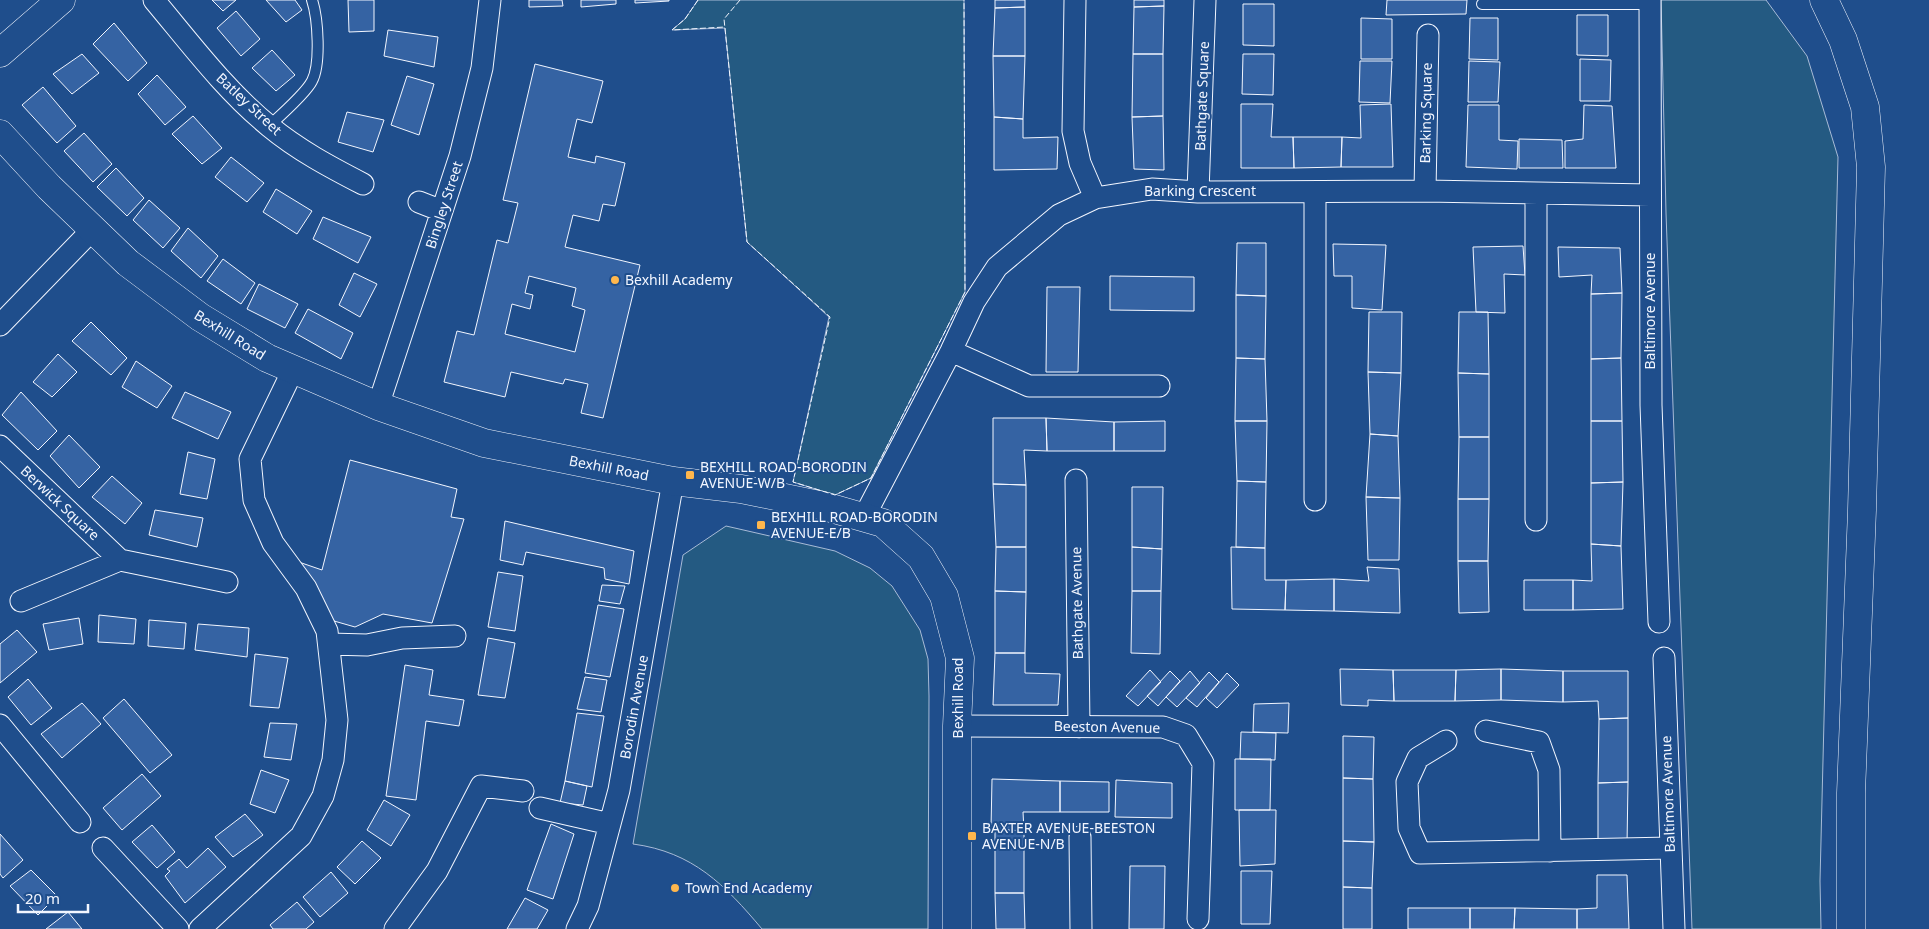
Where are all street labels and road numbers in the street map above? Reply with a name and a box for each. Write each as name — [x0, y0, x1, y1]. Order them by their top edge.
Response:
street label: Bathgate Square — [1190, 41, 1213, 151]
street label: Barking Square — [1415, 62, 1436, 164]
street label: Batley Street — [212, 68, 286, 139]
street label: Bingley Street — [420, 159, 467, 251]
street label: Barking Crescent — [1144, 181, 1256, 200]
street label: Baltimore Avenue — [1640, 252, 1659, 369]
street label: Bexhill Road — [191, 305, 270, 364]
street label: Bexhill Road — [568, 450, 651, 485]
street label: Berwick Square — [17, 461, 104, 544]
street label: Bathgate Avenue — [1066, 546, 1087, 660]
street label: Borodin Avenue — [615, 653, 652, 760]
street label: Bexhill Road — [948, 658, 967, 738]
street label: Beeston Avenue — [1054, 716, 1161, 737]
street label: Baltimore Avenue — [1656, 735, 1679, 853]

